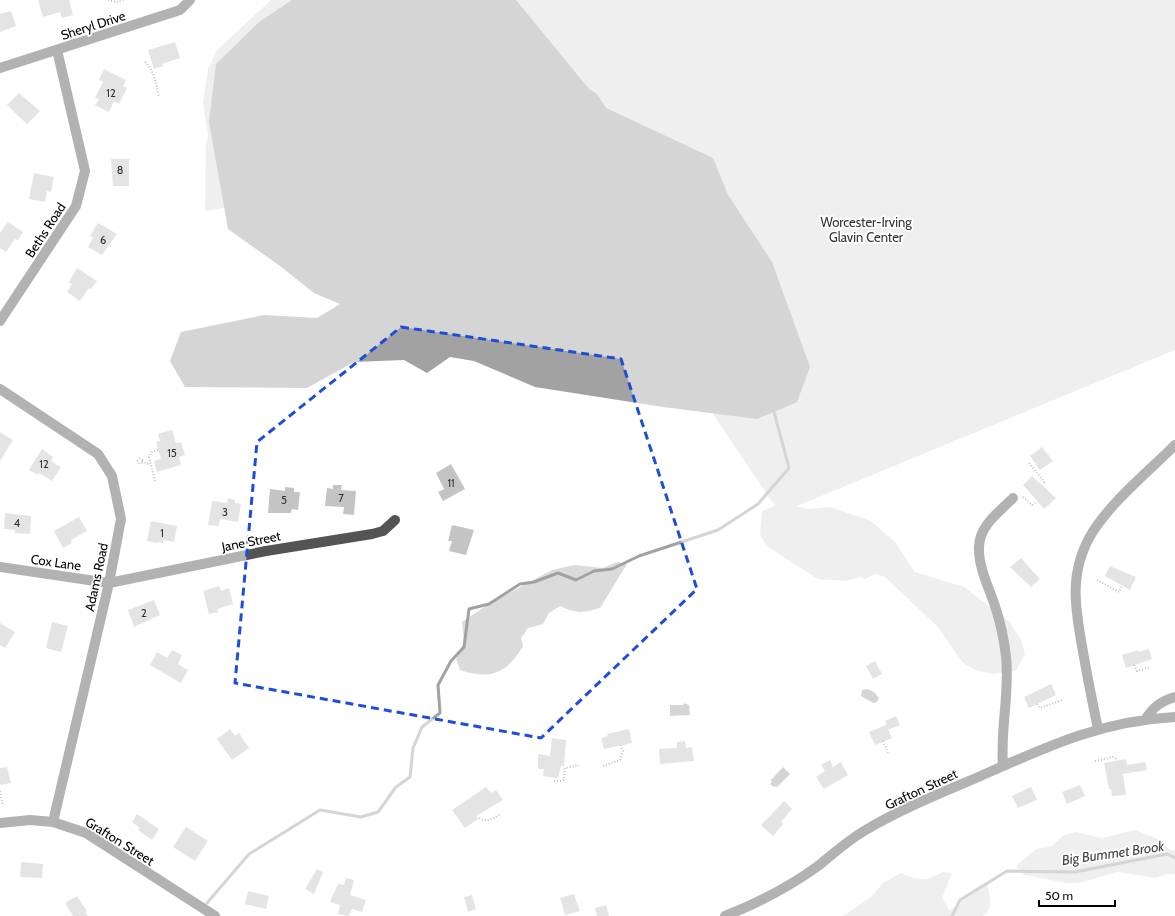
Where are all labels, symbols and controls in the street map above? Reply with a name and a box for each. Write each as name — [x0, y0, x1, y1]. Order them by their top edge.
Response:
street label: Sheryl Drive — [59, 7, 128, 43]
house number: 12 — [106, 86, 116, 100]
house number: 8 — [117, 163, 123, 177]
street label: Beths Road — [21, 199, 69, 261]
park label: Worcester-Irving Glavin Center — [820, 214, 912, 245]
house number: 6 — [100, 233, 106, 247]
house number: 15 — [167, 446, 177, 460]
house number: 12 — [39, 457, 49, 471]
house number: 11 — [447, 476, 455, 490]
house number: 7 — [338, 491, 344, 505]
house number: 5 — [281, 493, 287, 507]
house number: 3 — [222, 505, 228, 519]
house number: 4 — [14, 516, 21, 530]
house number: 1 — [160, 526, 164, 540]
street label: Jane Street — [219, 527, 282, 555]
street label: Adams Road — [81, 541, 111, 613]
street label: Cox Lane — [30, 551, 82, 573]
house number: 2 — [141, 606, 147, 620]
street label: Grafton Street — [882, 765, 960, 813]
street label: Grafton Street — [83, 813, 158, 869]
water label: Big Bummet Brook — [1061, 837, 1166, 869]
scale bar — [1039, 882, 1115, 908]
text: 50 m — [1045, 888, 1073, 903]

